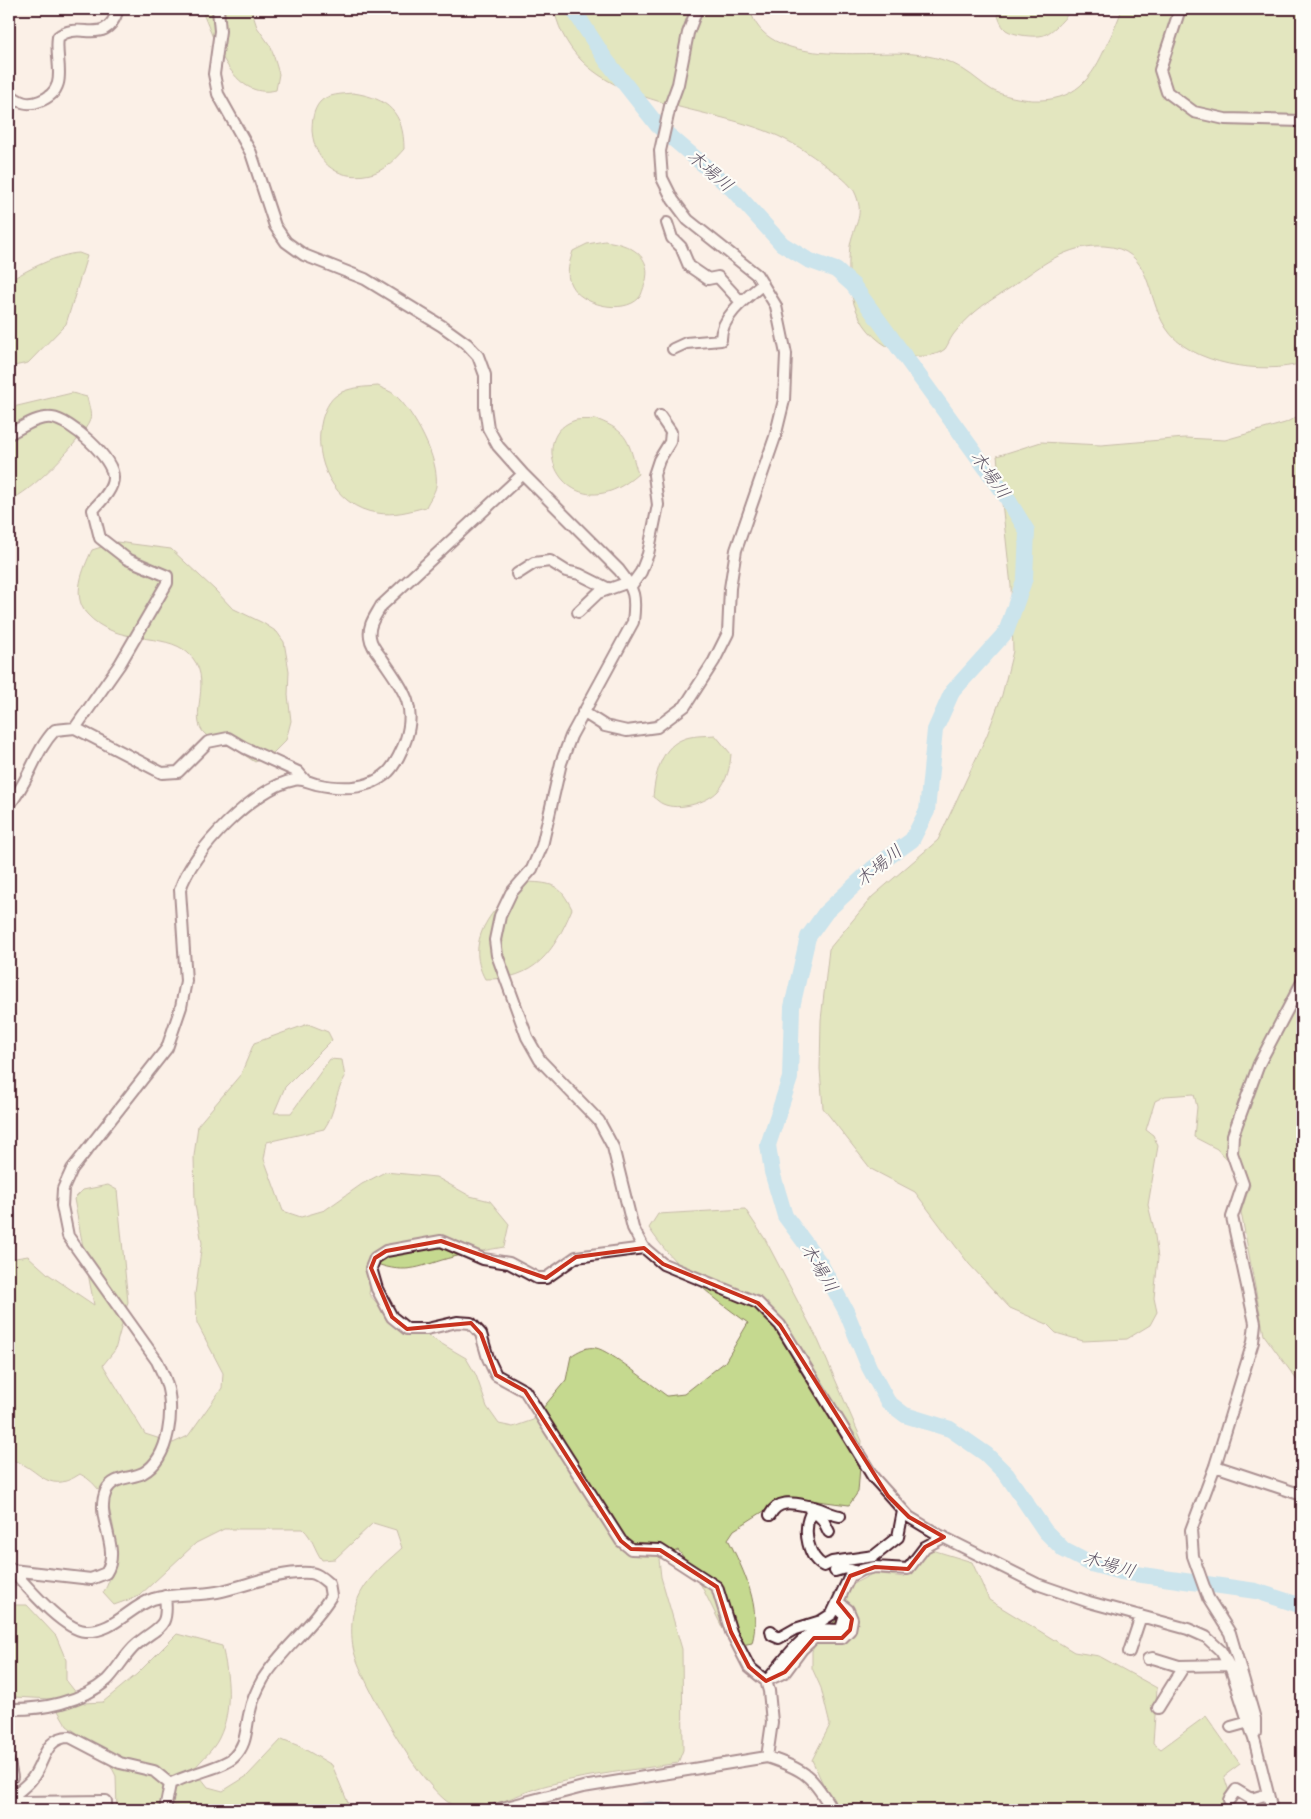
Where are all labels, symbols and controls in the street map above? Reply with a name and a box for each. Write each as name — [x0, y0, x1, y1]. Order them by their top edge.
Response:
water label: 木場川 — [681, 144, 739, 198]
water label: 木場川 — [964, 446, 1016, 504]
water label: 木場川 — [850, 839, 908, 893]
water label: 木場川 — [794, 1238, 844, 1298]
water label: 木場川 — [1080, 1546, 1138, 1584]

